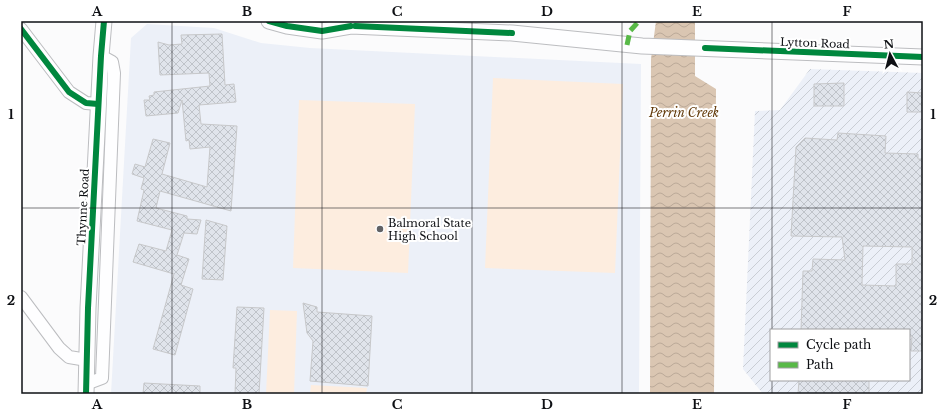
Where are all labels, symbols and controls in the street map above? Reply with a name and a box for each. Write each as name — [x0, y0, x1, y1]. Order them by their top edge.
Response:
text: A — [91, 3, 103, 20]
text: B — [242, 3, 252, 20]
text: C — [392, 3, 403, 20]
text: D — [541, 3, 553, 20]
text: E — [692, 3, 702, 20]
text: F — [843, 3, 852, 20]
north arrow — [870, 34, 910, 74]
street label: Lytton Road — [780, 35, 851, 51]
text: N — [883, 36, 895, 52]
water label: Perrin Creek — [648, 105, 719, 120]
text: 1 — [8, 106, 14, 123]
text: 1 — [930, 106, 936, 123]
street label: Thynne Road — [74, 168, 92, 246]
place label: Balmoral State High School — [388, 216, 471, 243]
marker: Balmoral State High School — [375, 224, 385, 234]
text: 2 — [7, 292, 15, 309]
text: 2 — [929, 292, 937, 309]
legend — [770, 329, 910, 381]
text: Cycle path — [806, 337, 871, 352]
text: Path — [806, 357, 834, 372]
text: A — [91, 396, 103, 413]
text: B — [242, 396, 252, 413]
text: C — [392, 396, 403, 413]
text: D — [541, 396, 553, 413]
text: E — [692, 396, 702, 413]
text: F — [843, 396, 852, 413]

